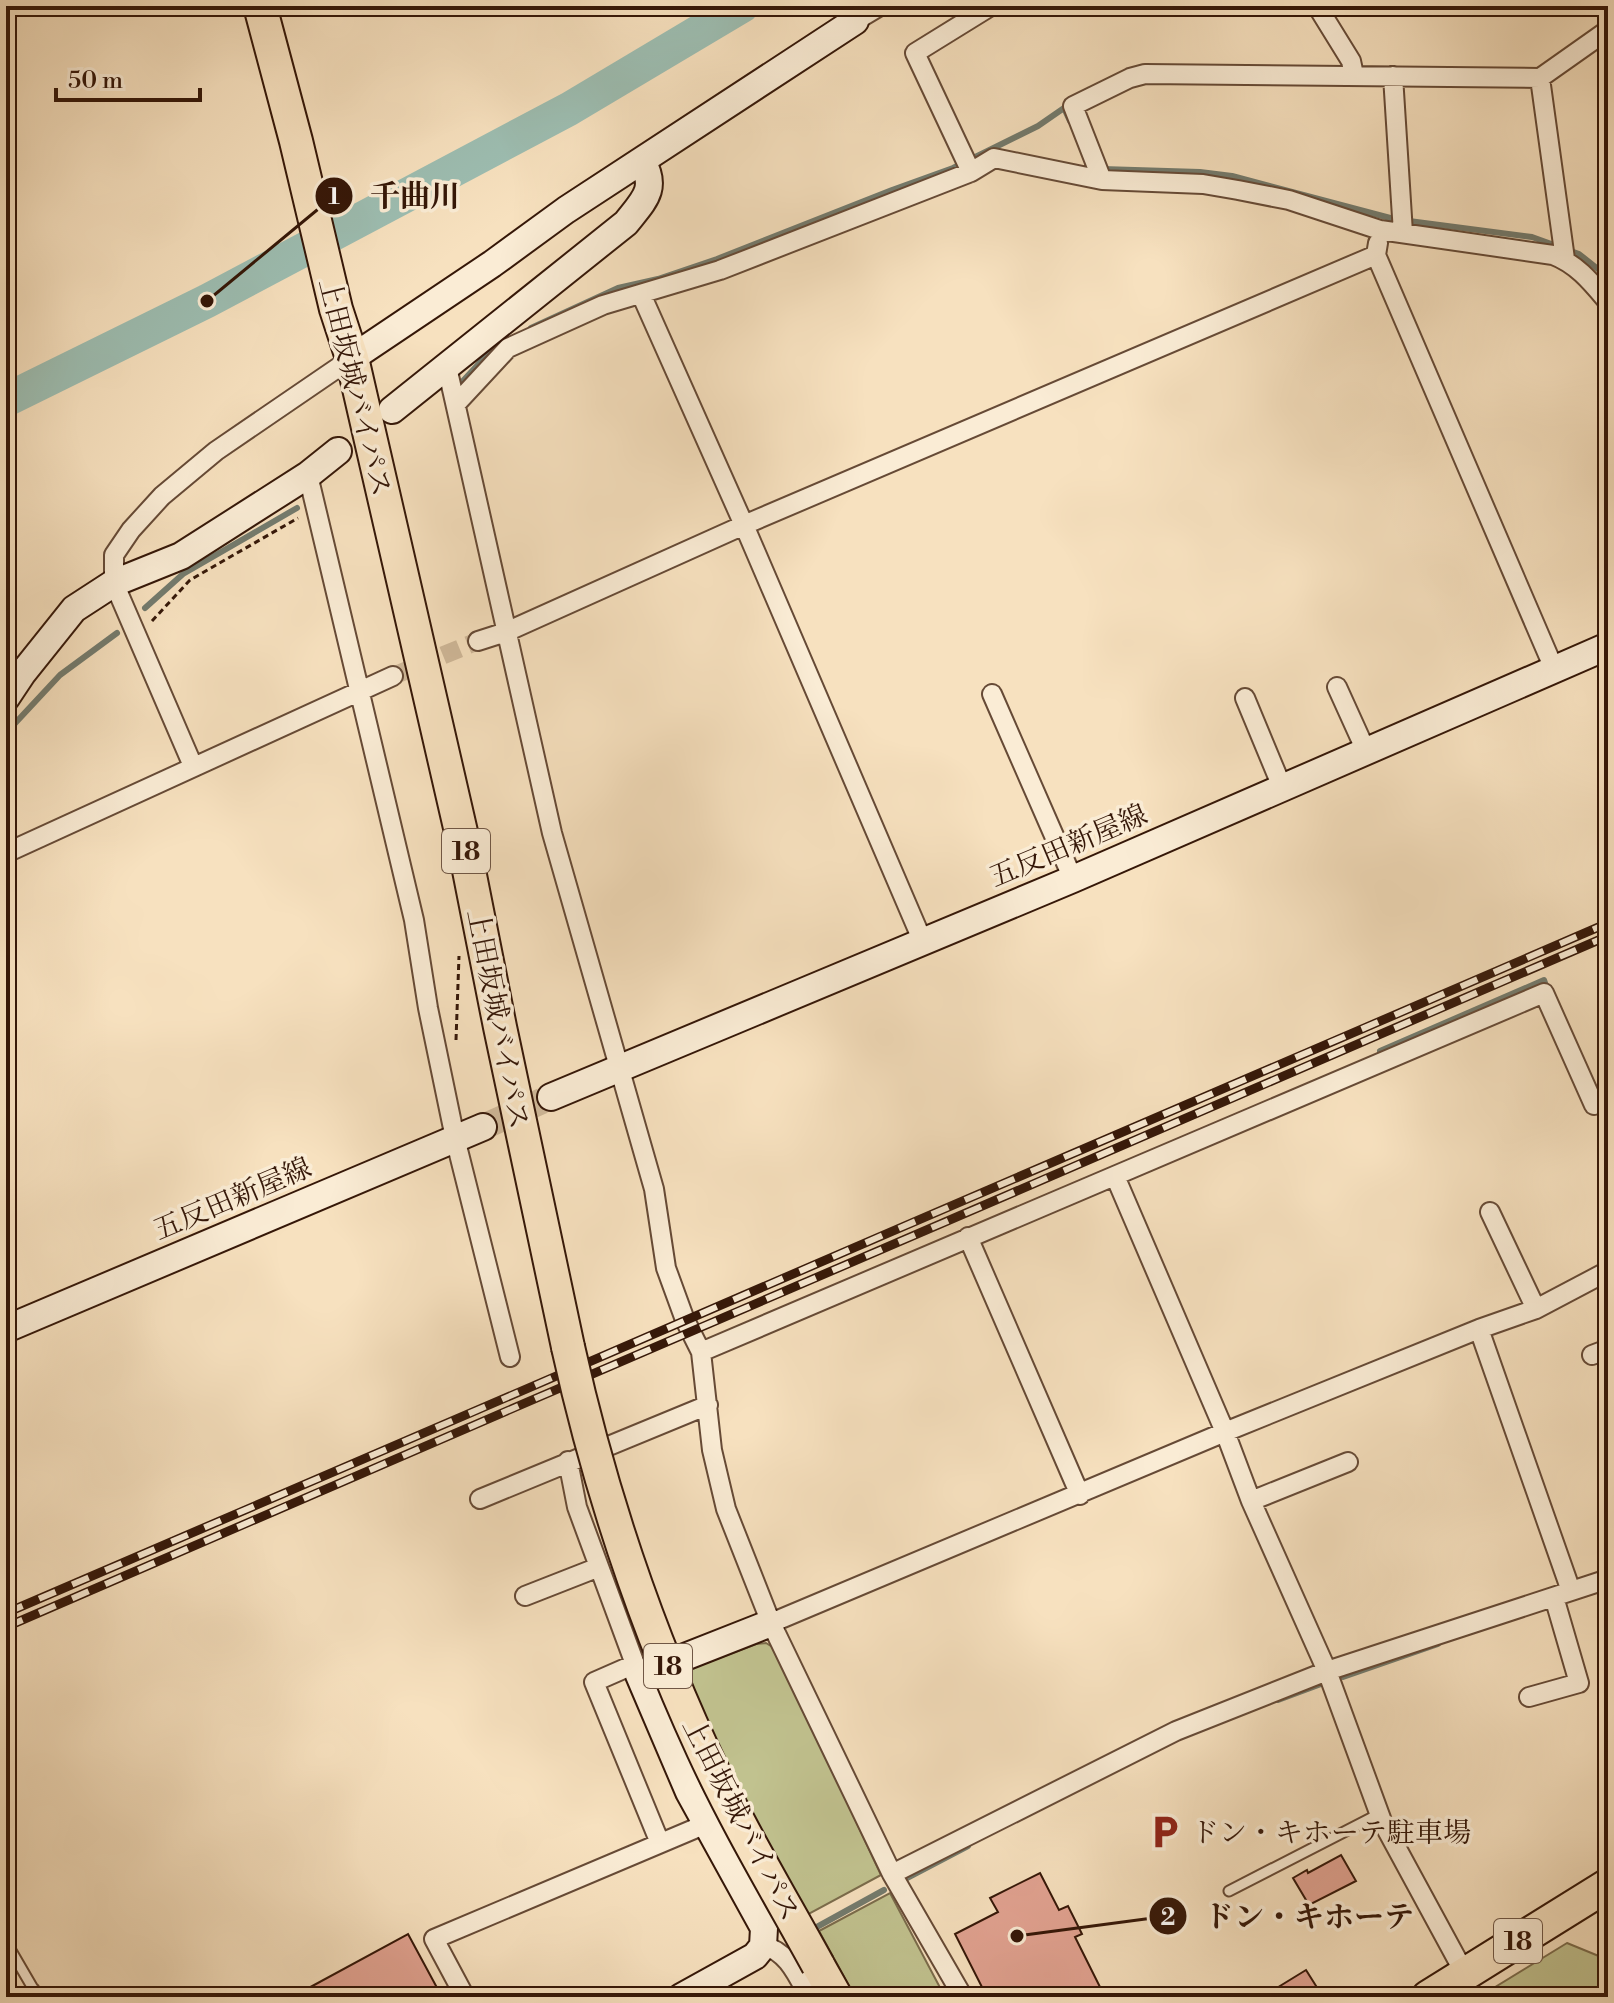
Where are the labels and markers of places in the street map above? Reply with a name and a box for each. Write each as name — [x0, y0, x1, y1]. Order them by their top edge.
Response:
callout: 千曲川 — [314, 169, 476, 223]
parking icon: ドン・キホーテ駐車場 — [1146, 1813, 1184, 1851]
place label: ドン・キホーテ駐車場 — [1191, 1816, 1471, 1851]
callout: ドン・キホーテ — [1148, 1889, 1430, 1943]

